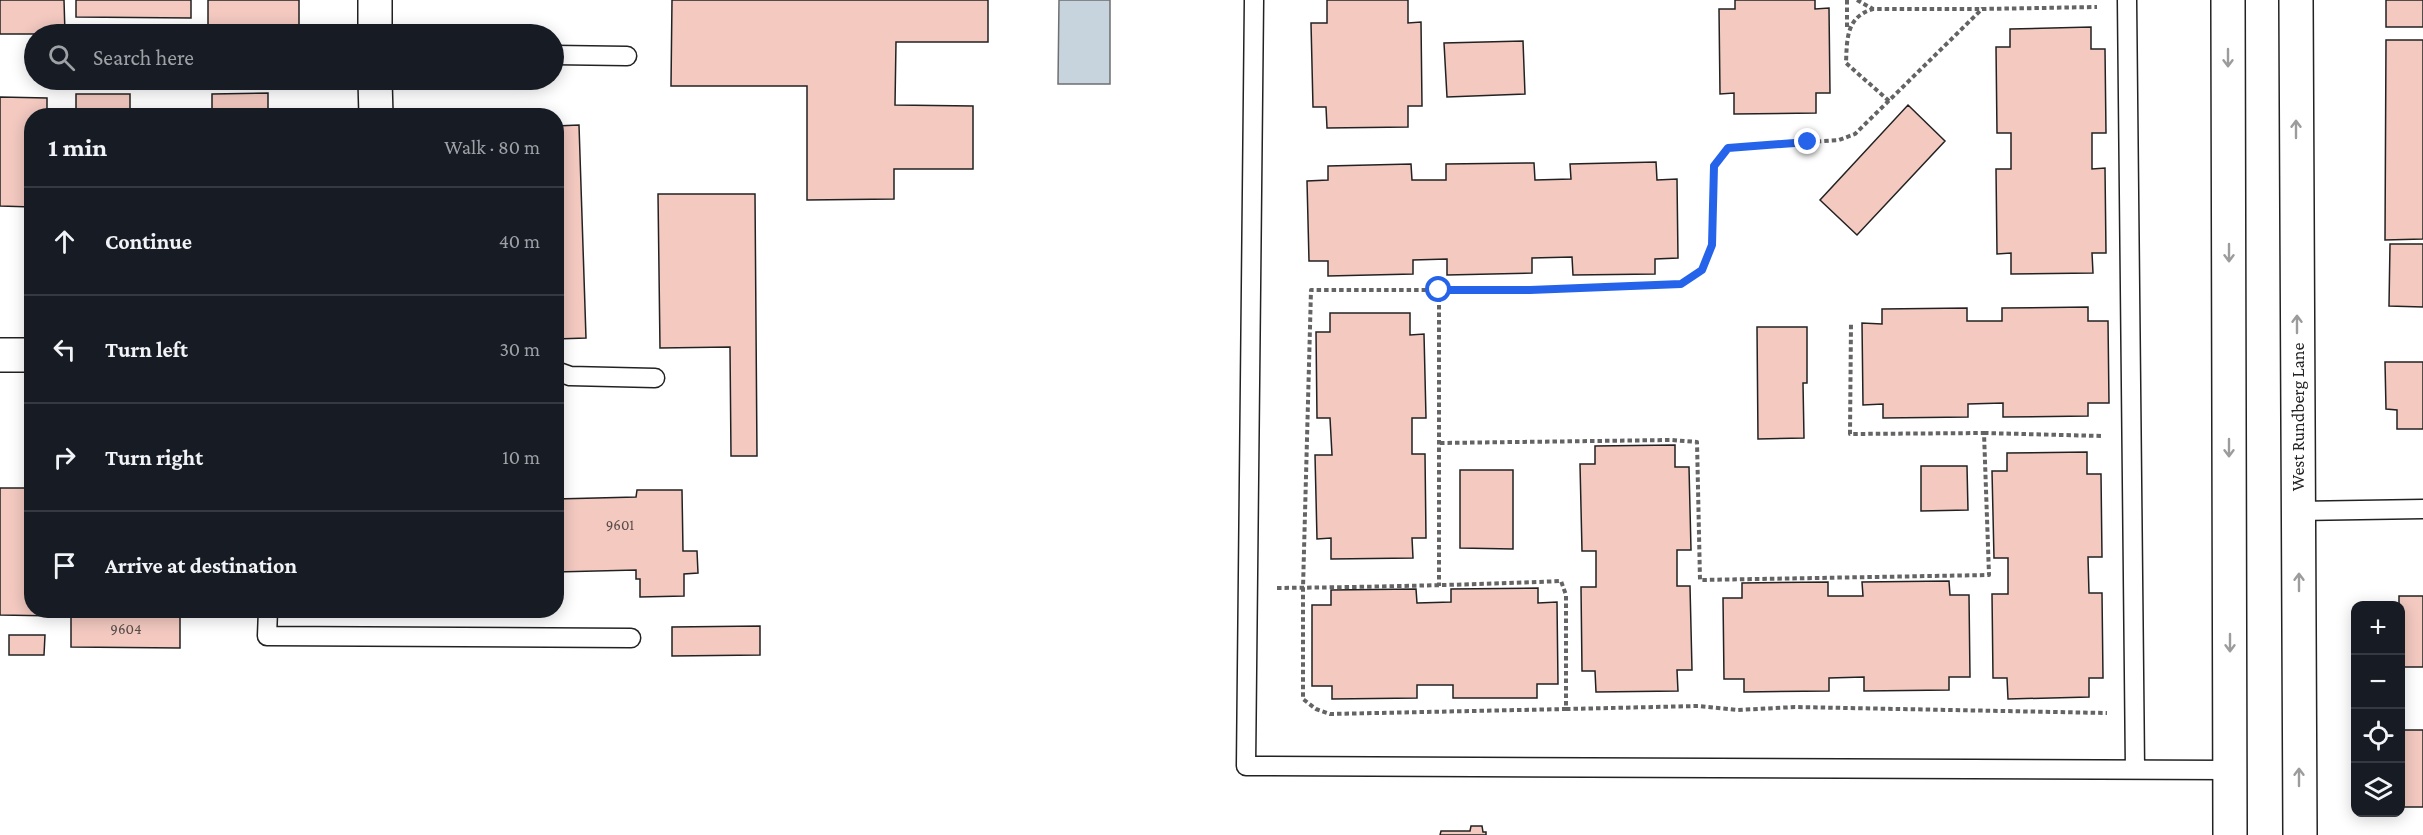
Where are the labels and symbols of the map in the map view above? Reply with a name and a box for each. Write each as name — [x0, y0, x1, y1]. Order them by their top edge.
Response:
one-way arrow — [2222, 48, 2234, 68]
one-way arrow — [2291, 119, 2302, 139]
route end — [1794, 128, 1820, 154]
one-way arrow — [2223, 243, 2235, 263]
route start — [1425, 276, 1451, 302]
one-way arrow — [2291, 314, 2303, 334]
street label: West Rundberg Lane — [2288, 343, 2308, 491]
one-way arrow — [2223, 438, 2235, 458]
house number: 9601 — [606, 517, 634, 533]
one-way arrow — [2293, 572, 2304, 592]
house number: 9604 — [110, 621, 142, 637]
one-way arrow — [2224, 633, 2236, 653]
one-way arrow — [2293, 767, 2305, 787]

